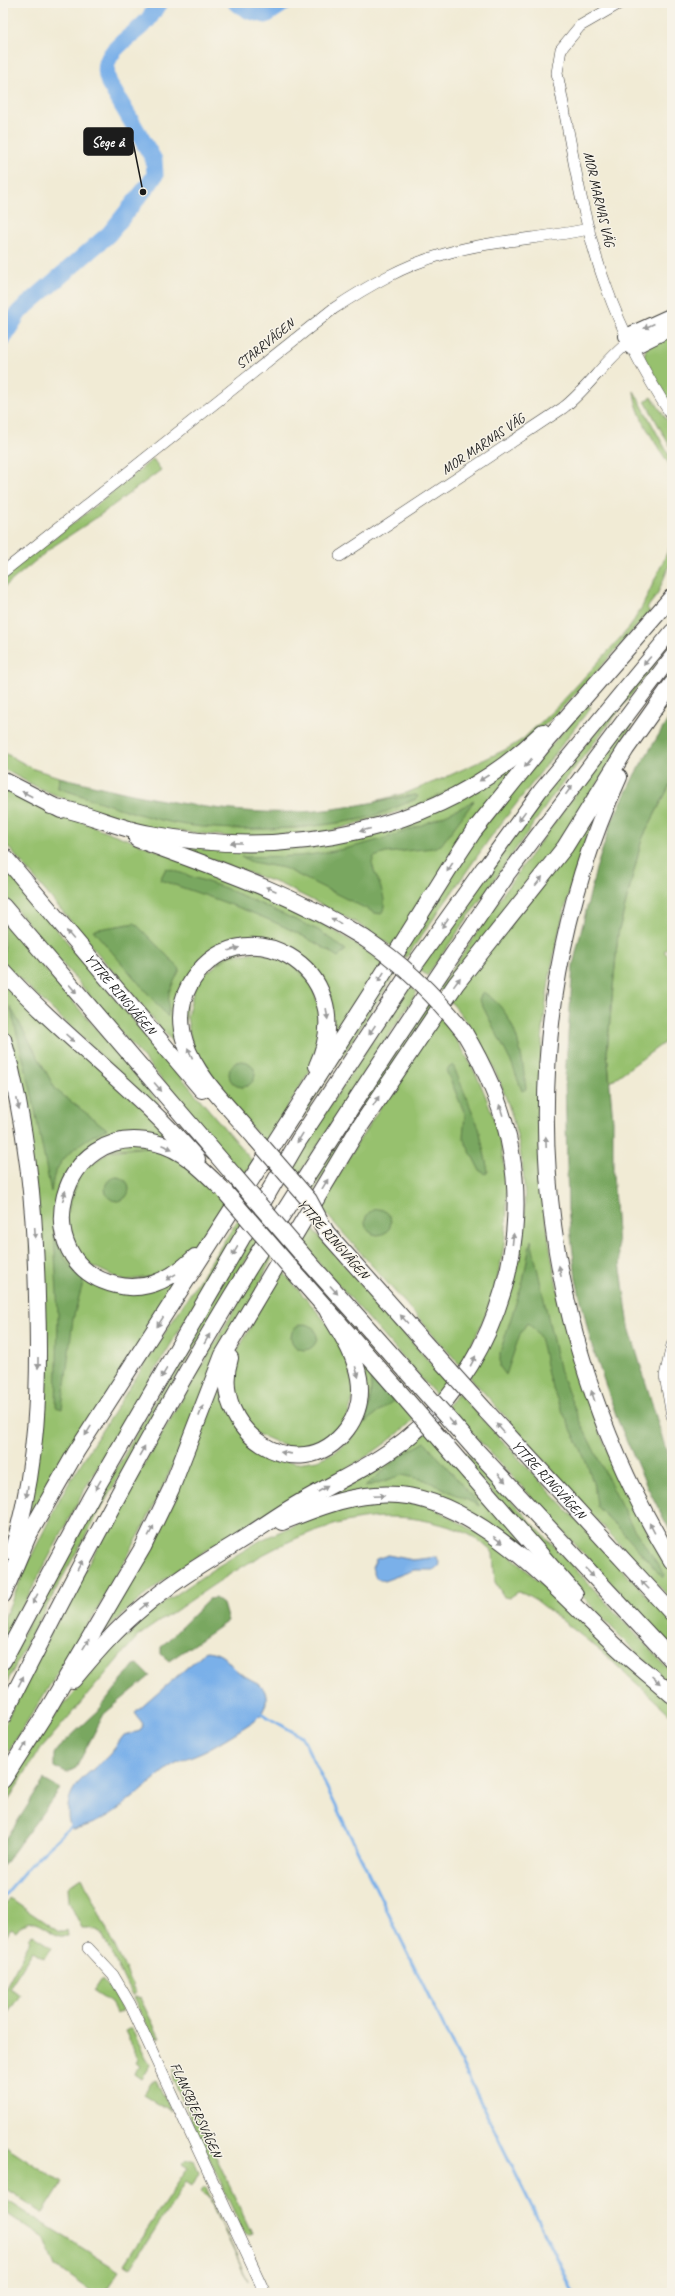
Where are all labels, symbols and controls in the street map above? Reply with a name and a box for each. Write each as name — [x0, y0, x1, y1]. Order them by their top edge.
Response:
callout: Sege å — [84, 128, 133, 155]
text: Sege å — [92, 133, 126, 152]
street label: MOR MARNAS VÄG — [580, 150, 619, 250]
street label: STARRVÄGEN — [232, 314, 299, 373]
one-way arrow — [643, 322, 655, 329]
street label: MOR MARNAS VÄG — [438, 409, 530, 478]
one-way arrow — [643, 655, 651, 666]
one-way arrow — [523, 758, 532, 769]
one-way arrow — [478, 775, 490, 782]
one-way arrow — [565, 785, 573, 795]
one-way arrow — [21, 790, 33, 797]
one-way arrow — [518, 811, 526, 822]
one-way arrow — [359, 827, 371, 833]
one-way arrow — [229, 840, 242, 846]
one-way arrow — [446, 861, 453, 873]
one-way arrow — [534, 876, 543, 887]
one-way arrow — [265, 886, 277, 893]
one-way arrow — [441, 917, 449, 928]
one-way arrow — [330, 918, 342, 924]
one-way arrow — [66, 929, 75, 940]
one-way arrow — [228, 946, 240, 952]
street label: YTTRE RINGVÄGEN — [82, 950, 161, 1039]
one-way arrow — [377, 971, 384, 983]
one-way arrow — [453, 977, 461, 987]
one-way arrow — [69, 984, 78, 994]
one-way arrow — [324, 1008, 330, 1020]
one-way arrow — [368, 1025, 376, 1035]
one-way arrow — [65, 1033, 75, 1043]
one-way arrow — [187, 1048, 193, 1059]
one-way arrow — [154, 1082, 163, 1092]
one-way arrow — [372, 1096, 380, 1106]
one-way arrow — [16, 1098, 22, 1110]
one-way arrow — [497, 1104, 503, 1116]
one-way arrow — [296, 1133, 304, 1144]
one-way arrow — [543, 1135, 549, 1148]
one-way arrow — [161, 1144, 172, 1150]
one-way arrow — [321, 1178, 328, 1190]
one-way arrow — [61, 1190, 67, 1202]
street label: YTTRE RINGVÄGEN — [294, 1196, 374, 1284]
one-way arrow — [31, 1227, 38, 1239]
one-way arrow — [510, 1233, 516, 1245]
one-way arrow — [232, 1245, 239, 1257]
one-way arrow — [557, 1265, 563, 1277]
one-way arrow — [165, 1274, 177, 1281]
one-way arrow — [329, 1285, 338, 1295]
one-way arrow — [400, 1315, 409, 1324]
one-way arrow — [156, 1317, 164, 1327]
one-way arrow — [204, 1333, 211, 1345]
one-way arrow — [469, 1355, 476, 1367]
one-way arrow — [35, 1357, 41, 1370]
one-way arrow — [354, 1366, 360, 1378]
one-way arrow — [160, 1367, 167, 1379]
one-way arrow — [590, 1390, 596, 1402]
one-way arrow — [198, 1405, 204, 1417]
one-way arrow — [447, 1417, 456, 1427]
one-way arrow — [496, 1422, 505, 1433]
one-way arrow — [85, 1425, 92, 1437]
street label: YTTRE RINGVÄGEN — [509, 1437, 591, 1524]
one-way arrow — [139, 1445, 146, 1457]
one-way arrow — [280, 1450, 292, 1456]
one-way arrow — [497, 1472, 506, 1483]
one-way arrow — [94, 1479, 101, 1491]
one-way arrow — [24, 1486, 30, 1498]
one-way arrow — [317, 1486, 329, 1493]
one-way arrow — [373, 1492, 385, 1499]
one-way arrow — [649, 1522, 655, 1533]
one-way arrow — [148, 1525, 155, 1537]
one-way arrow — [493, 1536, 504, 1544]
one-way arrow — [77, 1560, 84, 1571]
one-way arrow — [585, 1568, 595, 1578]
one-way arrow — [640, 1580, 650, 1590]
one-way arrow — [32, 1593, 38, 1605]
one-way arrow — [139, 1601, 149, 1610]
one-way arrow — [82, 1638, 90, 1649]
one-way arrow — [17, 1675, 24, 1687]
one-way arrow — [651, 1676, 661, 1685]
one-way arrow — [20, 1742, 28, 1752]
street label: FLANSBJERSVÄGEN — [167, 2060, 226, 2162]

